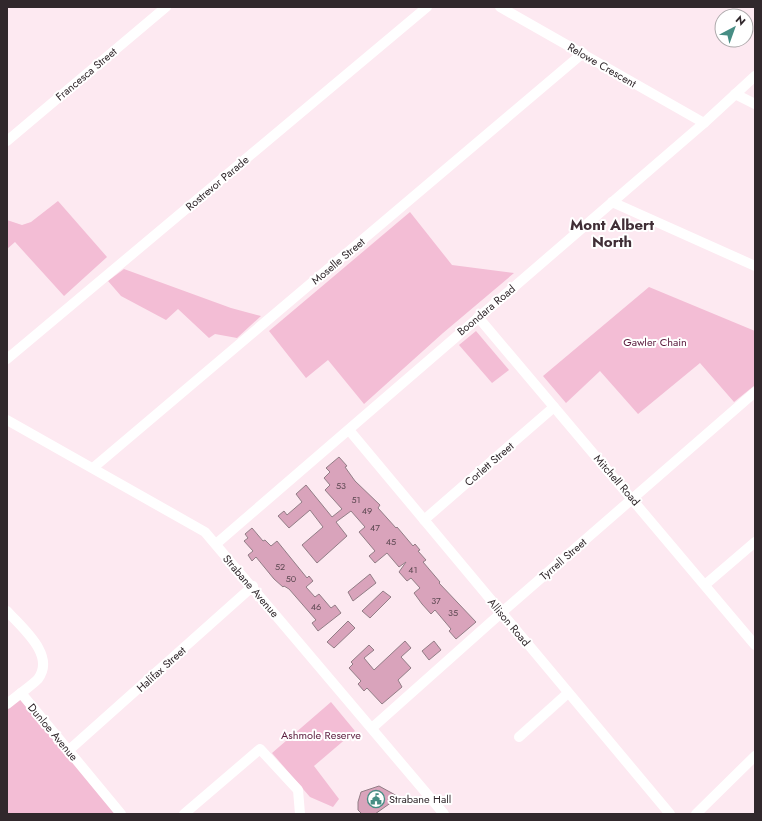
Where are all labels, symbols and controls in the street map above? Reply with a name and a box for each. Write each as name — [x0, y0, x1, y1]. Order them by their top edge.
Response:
north arrow — [714, 8, 754, 48]
text: N — [732, 12, 749, 29]
street label: Relowe Crescent — [565, 39, 640, 91]
street label: Francesca Street — [52, 43, 120, 104]
street label: Rostrevor Parade — [182, 152, 252, 214]
district label: Mont Albert North — [570, 214, 654, 253]
street label: Moselle Street — [308, 234, 368, 288]
street label: Boondara Road — [453, 281, 519, 339]
park label: Gawler Chain — [623, 334, 687, 350]
street label: Corlett Street — [461, 438, 517, 490]
street label: Mitchell Road — [590, 451, 644, 509]
house number: 53 — [336, 479, 346, 492]
house number: 51 — [351, 493, 361, 506]
house number: 49 — [362, 504, 372, 517]
house number: 47 — [370, 521, 380, 534]
street label: Tyrrell Street — [536, 534, 590, 584]
house number: 45 — [386, 535, 396, 548]
street label: Strabane Avenue — [219, 551, 283, 621]
house number: 52 — [275, 560, 285, 573]
house number: 41 — [408, 563, 418, 576]
house number: 50 — [286, 572, 297, 585]
house number: 37 — [431, 594, 441, 607]
street label: Allison Road — [484, 594, 534, 650]
house number: 46 — [311, 600, 321, 613]
house number: 35 — [448, 606, 458, 619]
street label: Halifax Street — [133, 642, 189, 695]
street label: Dunloe Avenue — [24, 700, 82, 765]
park label: Ashmole Reserve — [281, 727, 361, 743]
public building icon: Strabane Hall — [366, 789, 386, 809]
place label: Strabane Hall — [389, 791, 451, 807]

